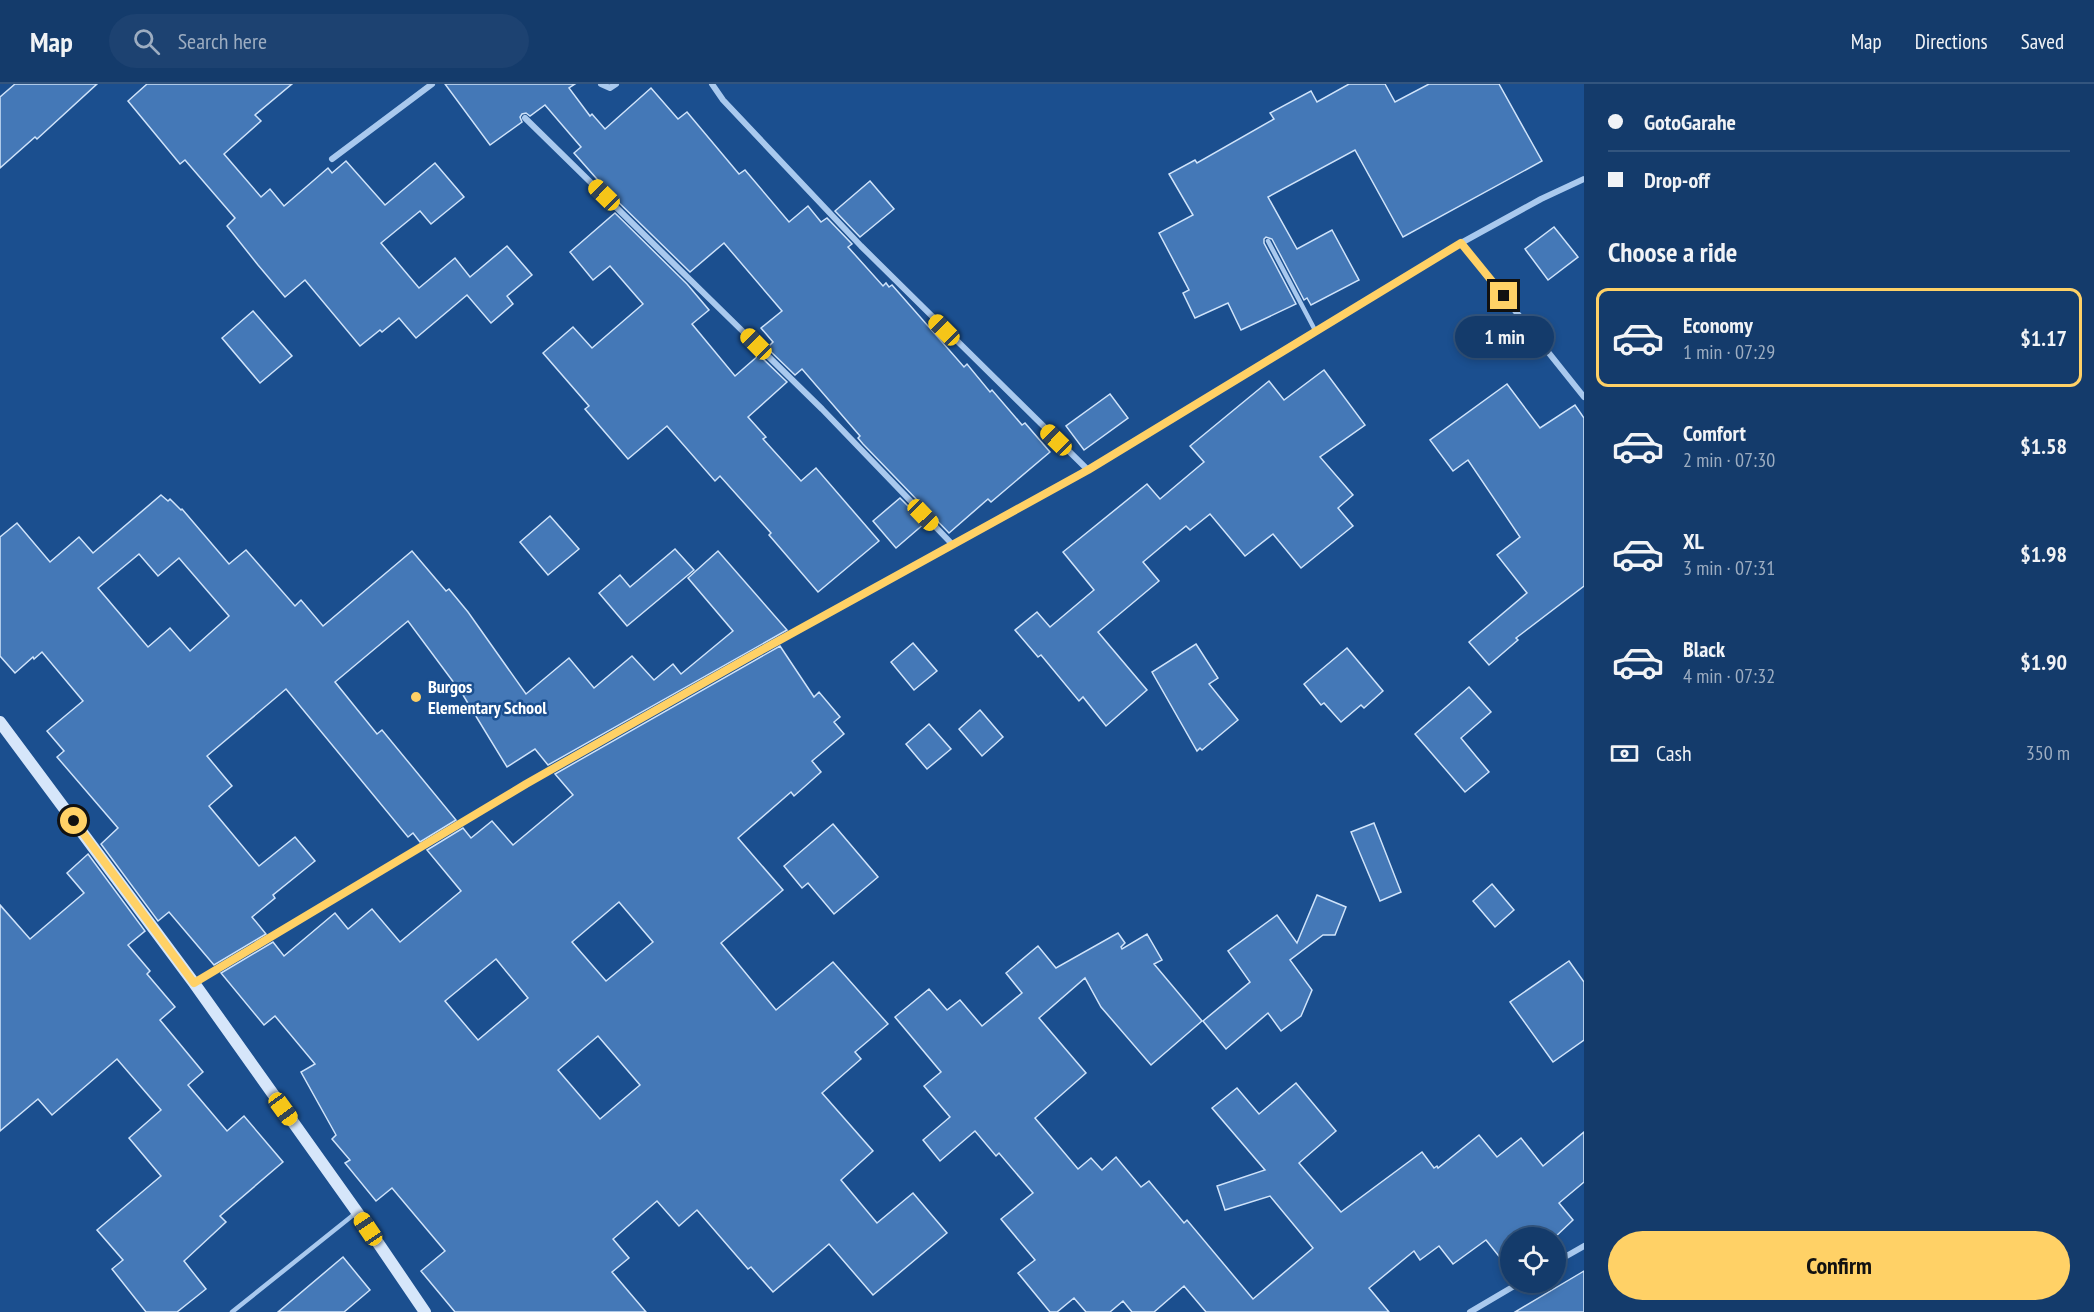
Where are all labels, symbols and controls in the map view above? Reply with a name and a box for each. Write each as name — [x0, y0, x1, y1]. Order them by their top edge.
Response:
search box — [109, 14, 529, 68]
text: Map — [30, 23, 73, 60]
icon: search — [130, 25, 163, 58]
text: Search here — [178, 27, 267, 55]
text: Map — [1851, 28, 1882, 55]
text: Directions — [1915, 28, 1988, 55]
text: Saved — [2021, 28, 2064, 55]
text: GotoGarahe — [1644, 108, 1736, 136]
text: Drop-off — [1644, 166, 1710, 194]
car — [585, 176, 623, 214]
text: Choose a ride — [1608, 235, 1737, 269]
route end — [1490, 282, 1517, 309]
car — [925, 311, 963, 349]
icon: car — [1611, 311, 1665, 365]
text: Economy — [1683, 311, 1753, 339]
callout: 1 min — [1454, 317, 1553, 359]
text: 1 min — [1484, 324, 1525, 350]
text: $1.17 — [2020, 324, 2067, 352]
car — [737, 325, 775, 363]
text: 1 min · 07:29 — [1683, 339, 1775, 365]
icon: car — [1611, 419, 1665, 473]
text: Comfort — [1683, 419, 1746, 447]
car — [1037, 421, 1075, 459]
text: $1.58 — [2020, 432, 2067, 460]
text: 2 min · 07:30 — [1683, 447, 1775, 473]
car — [904, 496, 942, 534]
icon: car — [1611, 527, 1665, 581]
text: XL — [1683, 527, 1704, 555]
text: $1.98 — [2020, 540, 2067, 568]
text: 3 min · 07:31 — [1683, 555, 1775, 581]
icon: car — [1611, 635, 1665, 689]
text: Black — [1683, 635, 1725, 663]
text: $1.90 — [2020, 648, 2067, 676]
text: 4 min · 07:32 — [1683, 663, 1775, 689]
place label: Burgos Elementary School — [428, 675, 547, 719]
marker: Burgos Elementary School — [409, 690, 423, 704]
icon: cash — [1608, 737, 1641, 770]
text: Cash — [1656, 739, 1692, 767]
text: 350 m — [2026, 740, 2070, 766]
route start — [60, 807, 87, 834]
car — [265, 1089, 301, 1129]
car — [350, 1209, 386, 1249]
map controls — [1500, 1227, 1566, 1293]
button: locate — [1500, 1227, 1566, 1293]
button: Confirm — [1608, 1231, 2070, 1300]

